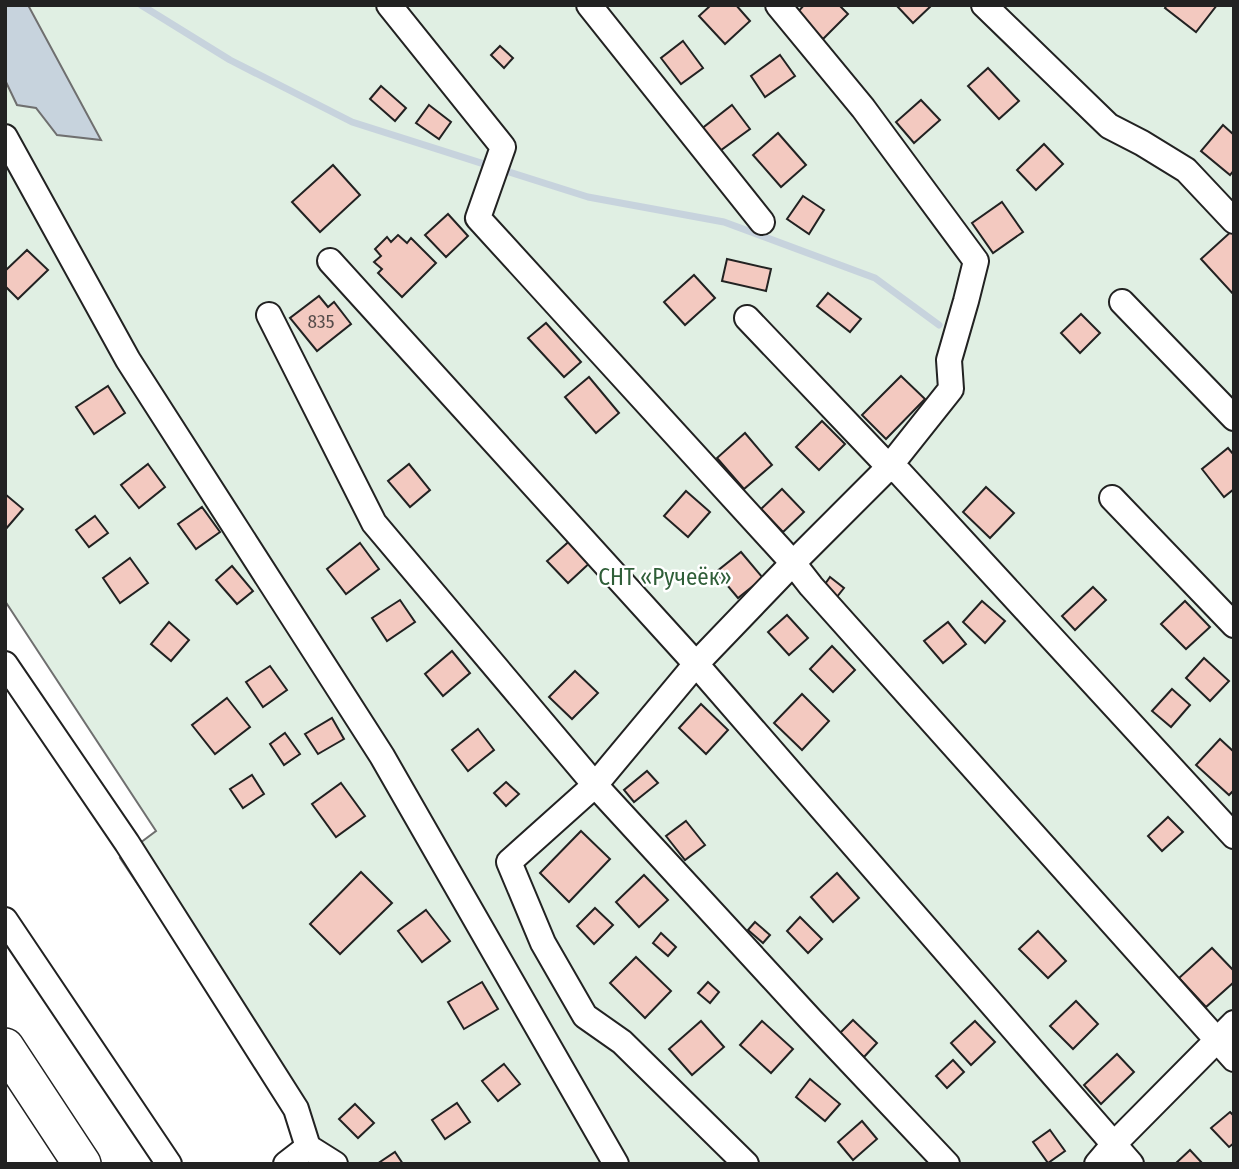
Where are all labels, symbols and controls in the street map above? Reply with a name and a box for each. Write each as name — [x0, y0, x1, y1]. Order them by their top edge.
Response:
house number: 835 — [308, 310, 334, 333]
park label: СНТ «Ручеёк» — [598, 563, 732, 591]

